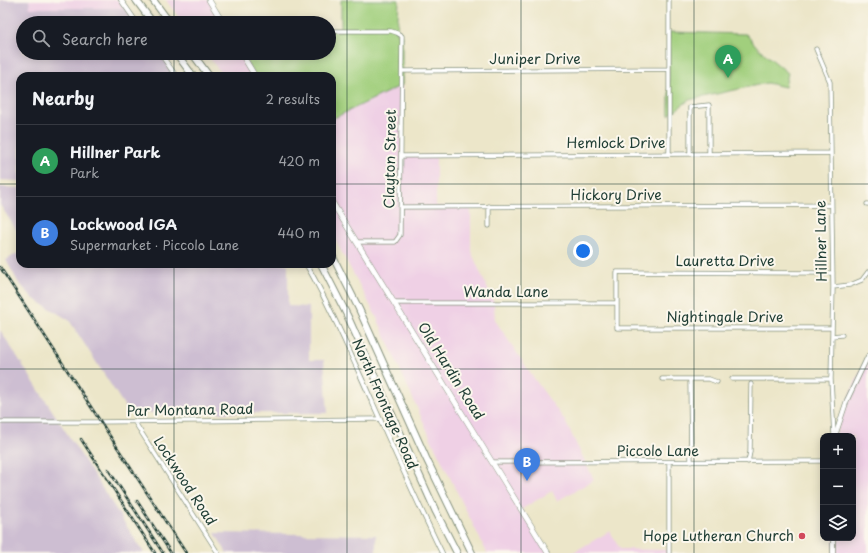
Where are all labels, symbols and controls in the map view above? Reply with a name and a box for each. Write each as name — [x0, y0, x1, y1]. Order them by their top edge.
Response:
search box — [16, 16, 336, 60]
icon: search — [30, 27, 52, 49]
text: Search here — [62, 27, 148, 50]
pin: A — [715, 45, 741, 78]
street label: Juniper Drive — [489, 48, 581, 69]
text: Nearby — [32, 85, 94, 111]
text: 2 results — [266, 89, 320, 108]
street label: Clayton Street — [378, 109, 401, 209]
street label: Hemlock Drive — [567, 132, 665, 153]
text: Hillner Park — [70, 140, 160, 163]
text: A — [40, 151, 50, 170]
text: 420 m — [278, 151, 320, 170]
text: Park — [70, 163, 99, 182]
street label: Hickory Drive — [570, 184, 662, 205]
street label: Hillner Lane — [809, 200, 832, 282]
text: Lockwood IGA — [70, 212, 177, 235]
text: B — [41, 223, 49, 242]
text: 440 m — [277, 223, 320, 242]
text: Supermarket · Piccolo Lane — [70, 235, 239, 254]
your location — [573, 241, 593, 261]
street label: Lauretta Drive — [676, 250, 774, 271]
street label: Wanda Lane — [463, 281, 549, 302]
street label: Nightingale Drive — [666, 306, 784, 327]
street label: Old Hardin Road — [413, 318, 490, 424]
street label: North Frontage Road — [347, 335, 424, 473]
street label: Par Montana Road — [127, 398, 253, 421]
street label: Lockwood Road — [149, 432, 222, 529]
map controls — [820, 433, 856, 541]
button: + — [820, 433, 856, 469]
street label: Piccolo Lane — [617, 440, 699, 461]
pin: B — [514, 448, 540, 481]
button: − — [820, 469, 856, 505]
button: layers — [820, 505, 856, 541]
place label: Hope Lutheran Church — [643, 525, 794, 546]
marker: Hope Lutheran Church — [797, 531, 807, 541]

